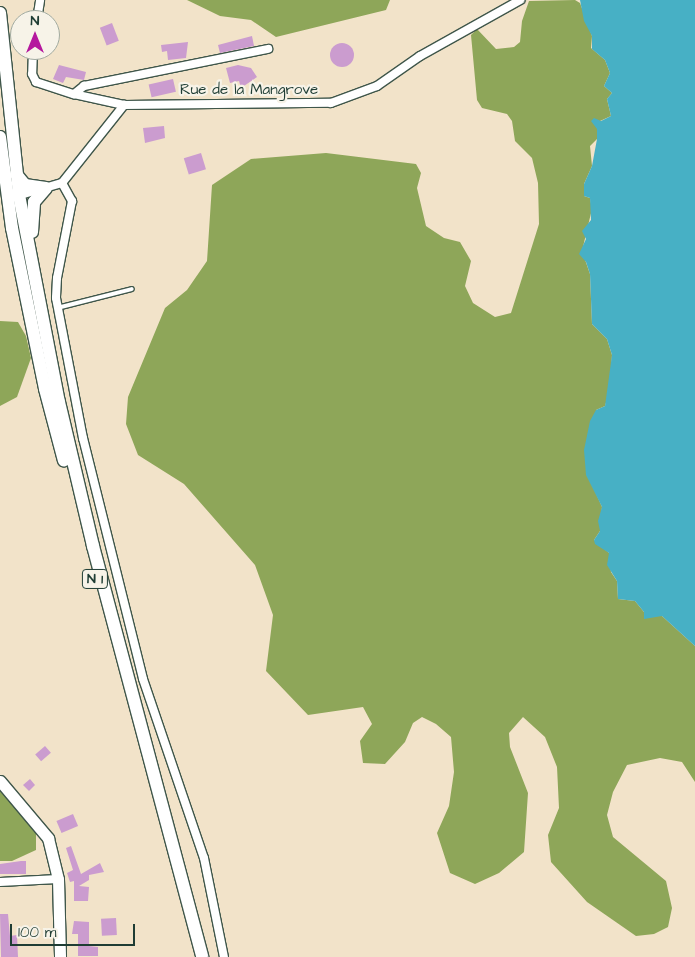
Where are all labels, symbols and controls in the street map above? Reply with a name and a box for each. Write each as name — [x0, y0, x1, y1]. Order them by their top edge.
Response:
north arrow — [10, 10, 60, 60]
text: N — [31, 11, 39, 31]
street label: Rue de la Mangrove — [180, 81, 318, 99]
road number: N 1 — [81, 568, 109, 590]
scale bar — [12, 914, 138, 946]
text: 100 m — [18, 922, 57, 943]

